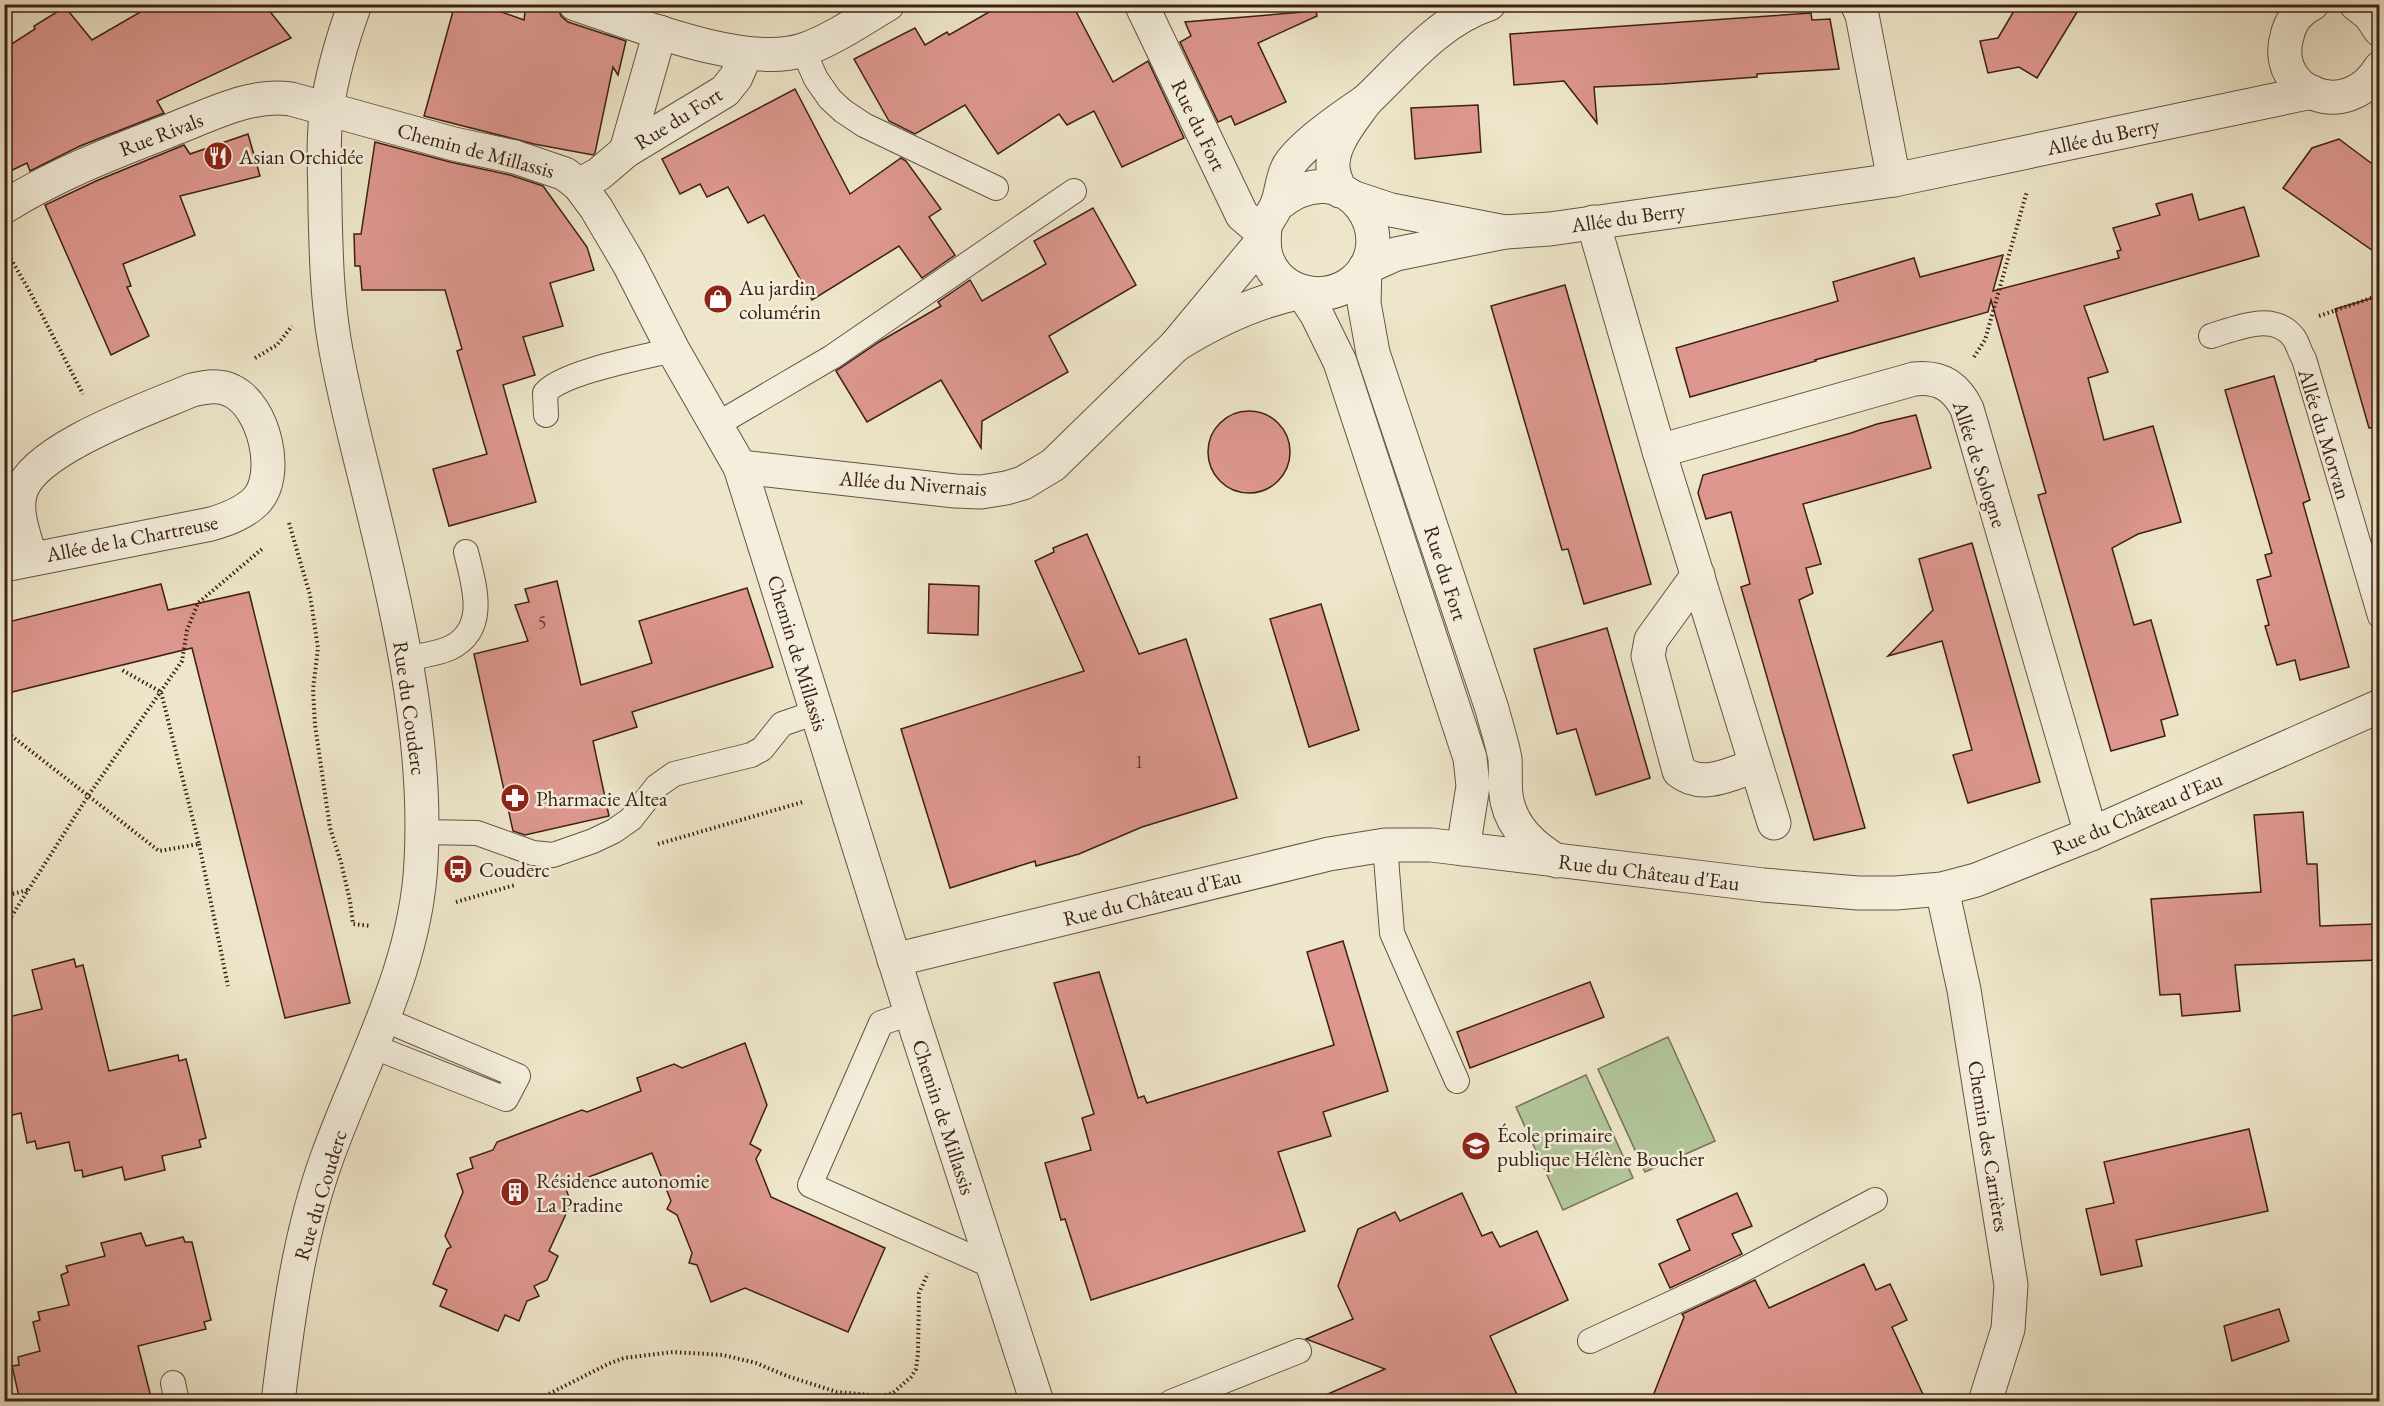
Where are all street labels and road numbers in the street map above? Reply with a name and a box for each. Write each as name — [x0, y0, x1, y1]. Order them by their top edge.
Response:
street label: Rue du Fort — [1165, 75, 1233, 176]
street label: Rue du Fort — [629, 80, 727, 156]
street label: Rue Rivals — [115, 106, 207, 162]
street label: Allée du Berry — [2043, 111, 2163, 161]
street label: Chemin de Millassis — [394, 116, 558, 184]
street label: Allée du Berry — [1568, 196, 1687, 238]
street label: Allée du Morvan — [2292, 364, 2358, 503]
street label: Allée de Sologne — [1947, 396, 2013, 531]
street label: Allée du Nivernais — [837, 464, 988, 502]
street label: Allée de la Chartreuse — [43, 508, 220, 568]
street label: Rue du Fort — [1418, 522, 1474, 624]
street label: Chemin de Millassis — [761, 572, 835, 734]
street label: Rue du Couderc — [387, 639, 433, 777]
street label: Rue du Château d'Eau — [2048, 765, 2226, 861]
street label: Rue du Château d'Eau — [1557, 847, 1741, 897]
street label: Rue du Château d'Eau — [1060, 862, 1244, 932]
street label: Chemin de Millassis — [906, 1036, 982, 1198]
street label: Chemin des Carrières — [1962, 1058, 2016, 1234]
street label: Rue du Couderc — [287, 1126, 353, 1264]

